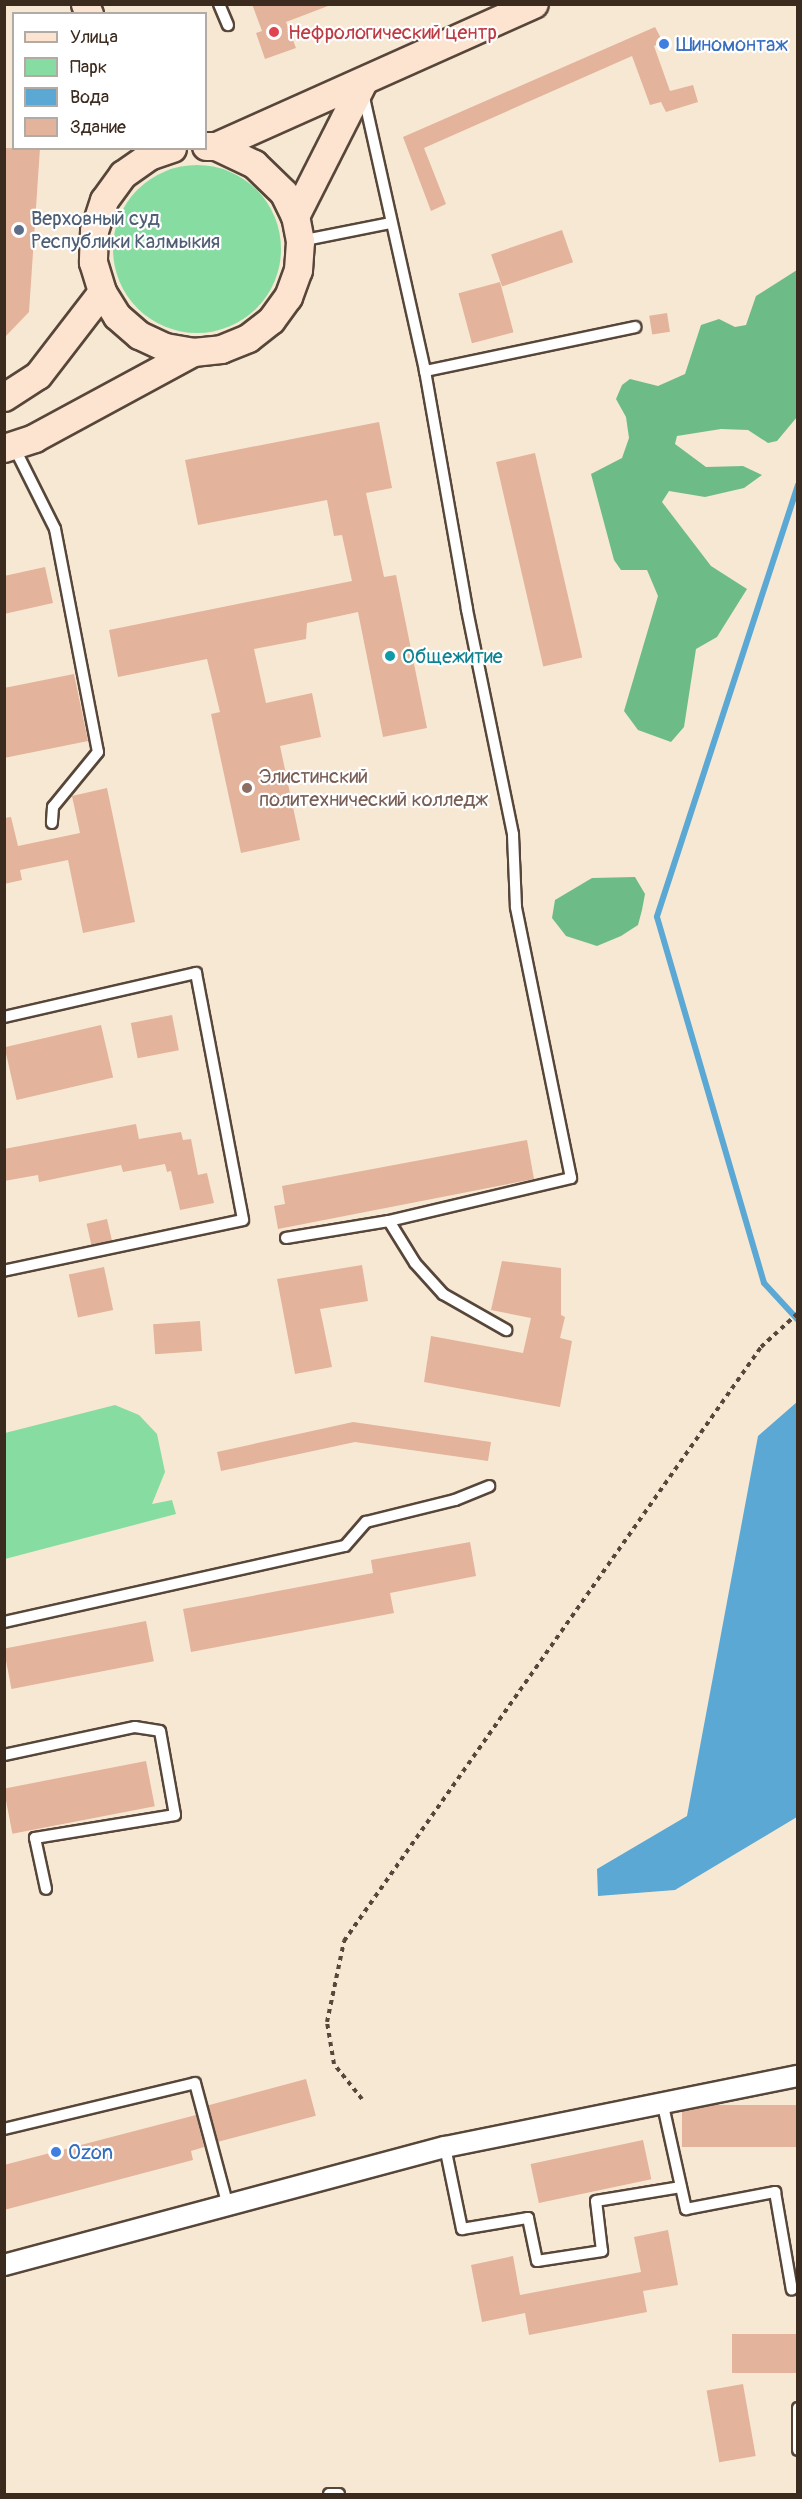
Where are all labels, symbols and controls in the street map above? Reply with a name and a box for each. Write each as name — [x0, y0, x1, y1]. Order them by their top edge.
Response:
legend — [12, 12, 207, 150]
place label: Нефрологический центр — [288, 20, 497, 44]
marker: Нефрологический центр — [265, 23, 283, 41]
text: Улица — [70, 26, 118, 49]
place label: Шиномонтаж — [676, 32, 788, 56]
marker: Шиномонтаж — [657, 37, 671, 51]
text: Парк — [70, 56, 107, 79]
text: Вода — [70, 86, 109, 109]
text: Здание — [70, 116, 126, 139]
place label: Верховный суд Республики Калмыкия — [31, 207, 220, 254]
marker: Верховный суд Республики Калмыкия — [12, 223, 26, 237]
place label: Общежитие — [402, 644, 503, 668]
marker: Общежитие — [383, 649, 397, 663]
place label: Элистинский политехнический колледж — [259, 765, 488, 812]
marker: Элистинский политехнический колледж — [240, 781, 254, 795]
place label: Ozon — [68, 2140, 113, 2164]
marker: Ozon — [49, 2145, 63, 2159]

